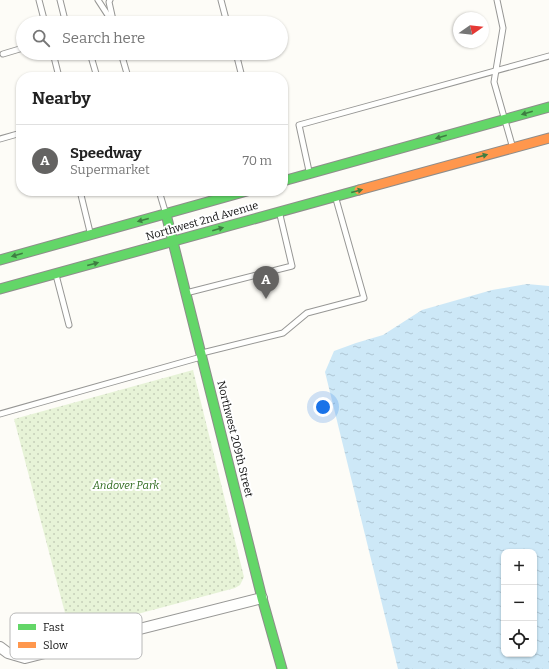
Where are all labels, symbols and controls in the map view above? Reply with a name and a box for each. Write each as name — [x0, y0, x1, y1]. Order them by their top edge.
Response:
north arrow — [453, 12, 489, 48]
search box — [16, 16, 288, 60]
icon: search — [30, 27, 52, 49]
text: Search here — [62, 29, 145, 47]
text: Nearby — [32, 88, 91, 109]
one-way arrow — [521, 111, 533, 117]
one-way arrow — [434, 135, 447, 141]
text: Speedway — [70, 144, 142, 162]
text: A — [40, 153, 50, 168]
text: 70 m — [242, 153, 272, 168]
one-way arrow — [476, 153, 489, 159]
text: Supermarket — [70, 162, 150, 177]
one-way arrow — [351, 188, 363, 194]
street label: Northwest 2nd Avenue — [144, 199, 260, 243]
one-way arrow — [136, 218, 149, 224]
one-way arrow — [212, 226, 224, 232]
one-way arrow — [11, 252, 23, 258]
one-way arrow — [87, 261, 99, 267]
pin: A — [253, 266, 279, 299]
street label: Northwest 209th Street — [214, 379, 256, 499]
your location — [313, 397, 333, 417]
park label: Andover Park — [92, 479, 160, 492]
map controls — [501, 549, 537, 657]
button: + — [501, 549, 537, 585]
button: − — [501, 585, 537, 621]
legend — [10, 613, 142, 659]
text: Fast — [43, 621, 64, 634]
button: locate — [501, 621, 537, 657]
text: Slow — [43, 639, 68, 652]

